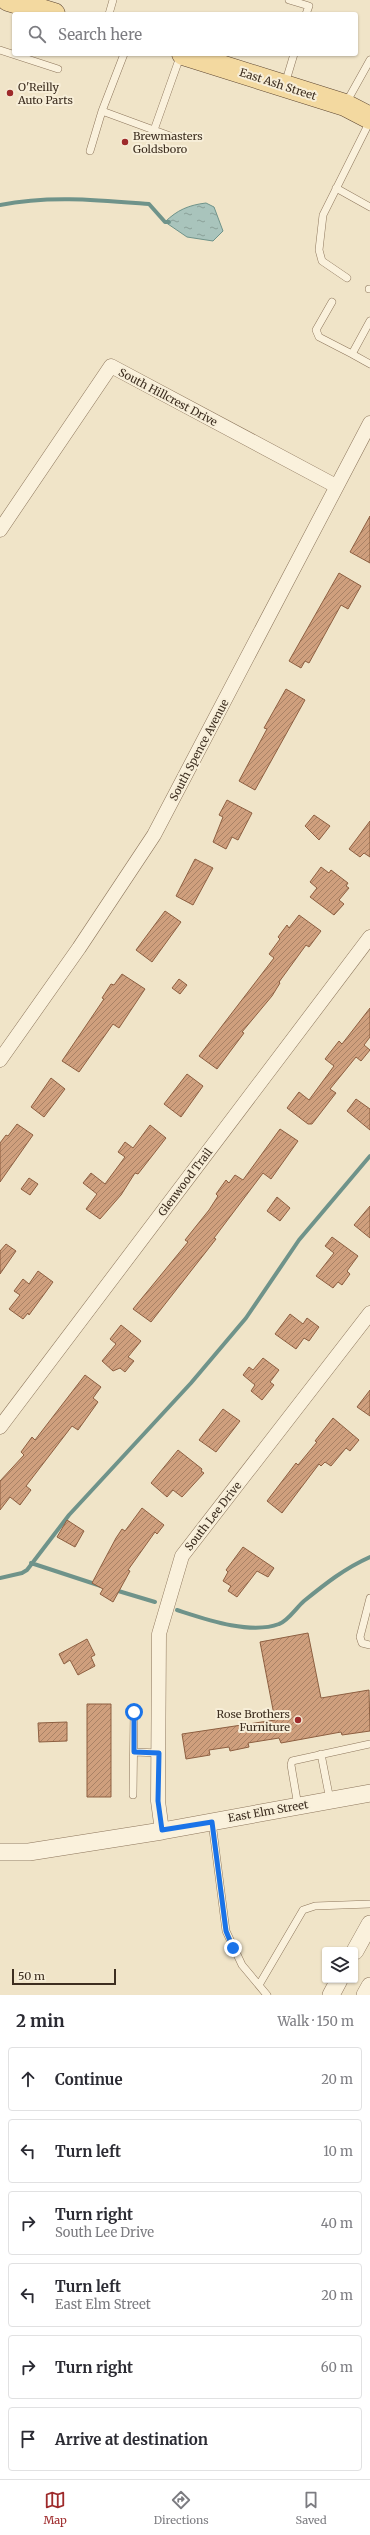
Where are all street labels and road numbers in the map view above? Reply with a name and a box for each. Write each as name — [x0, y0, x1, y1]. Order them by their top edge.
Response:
street label: East Ash Street — [238, 65, 319, 103]
street label: South Hillcrest Drive — [116, 365, 220, 429]
street label: South Spence Avenue — [166, 697, 232, 803]
street label: Glenwood Trail — [155, 1145, 215, 1219]
street label: South Lee Drive — [182, 1478, 244, 1553]
street label: East Elm Street — [227, 1797, 310, 1825]

